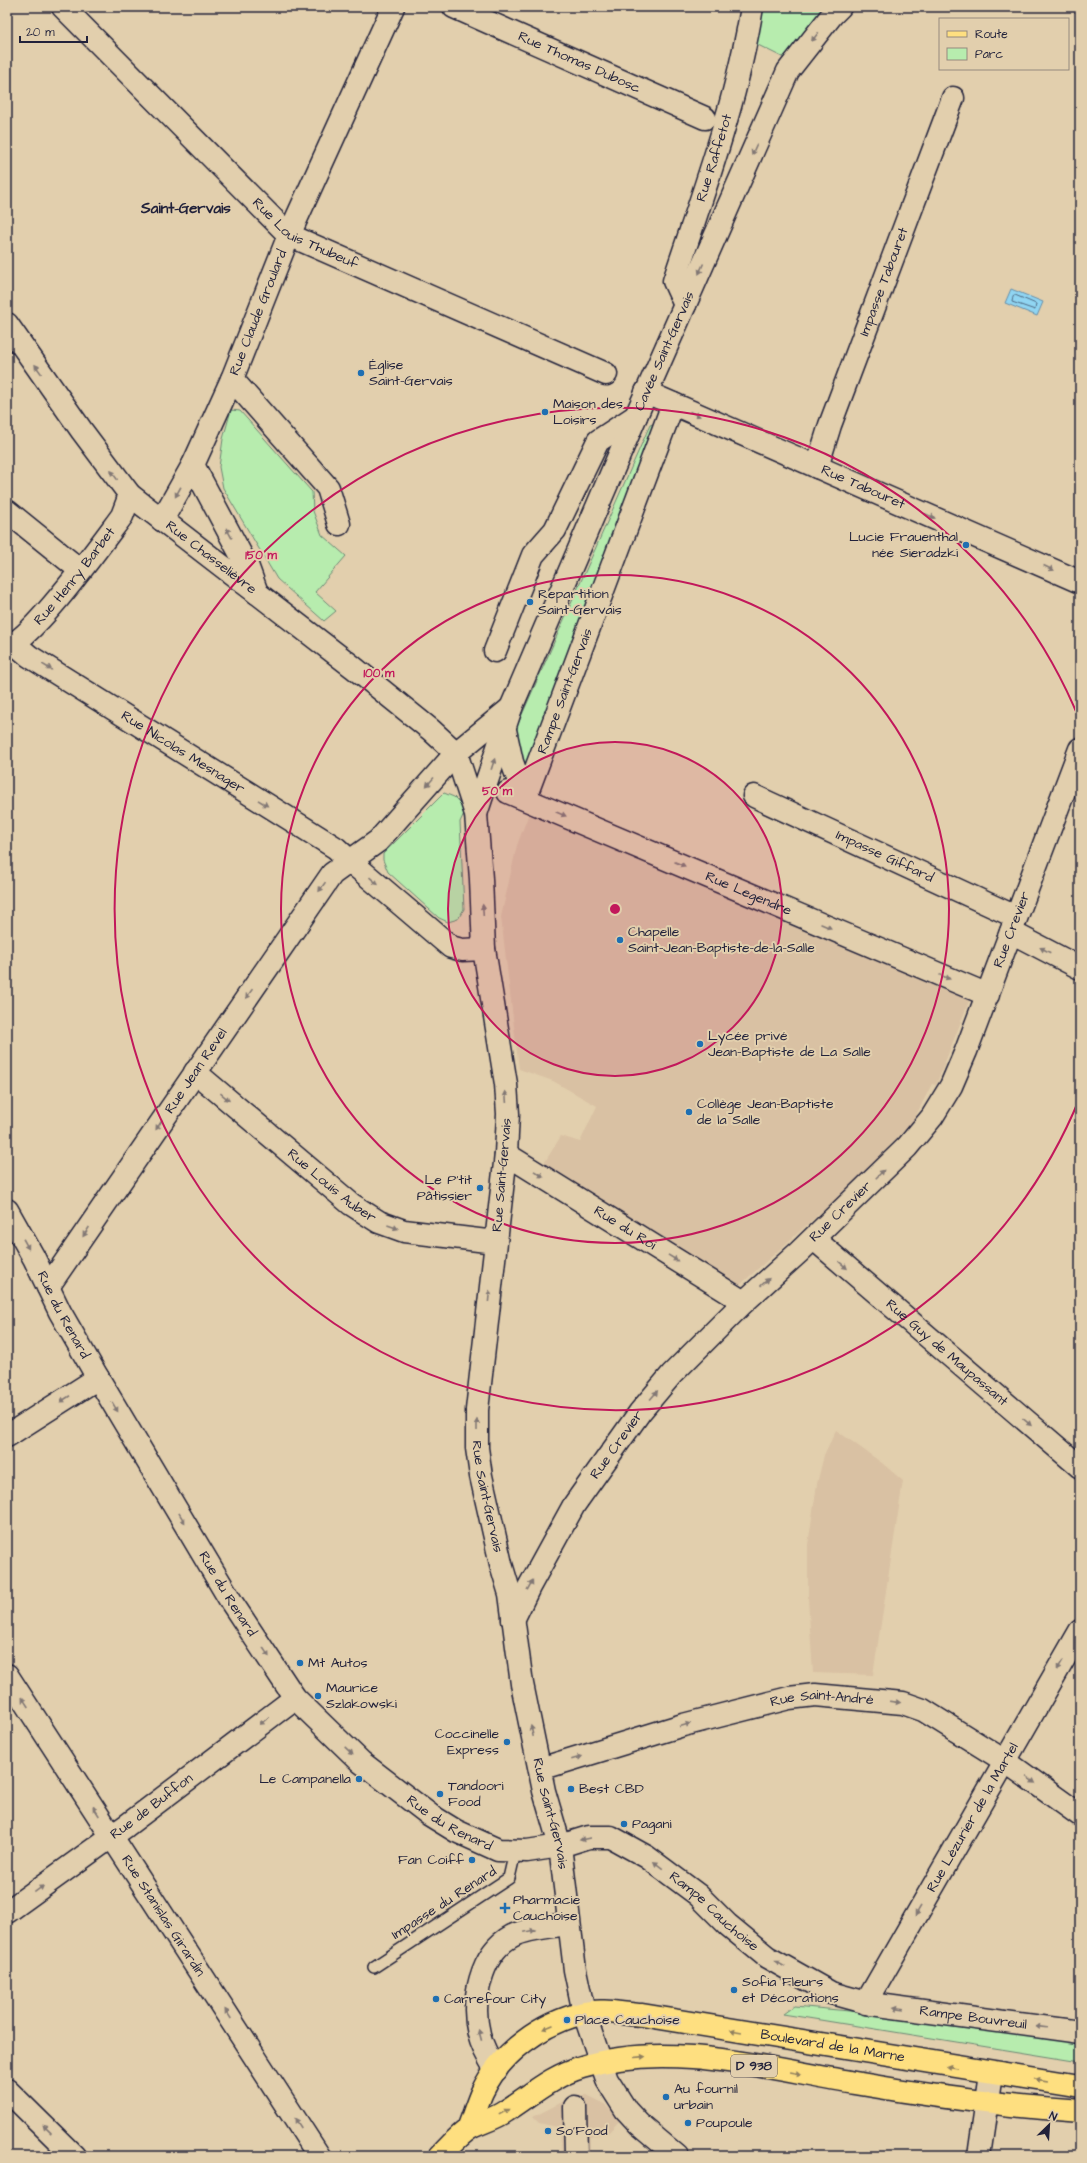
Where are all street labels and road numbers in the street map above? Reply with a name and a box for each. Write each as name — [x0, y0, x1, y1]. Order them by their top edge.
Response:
street label: Rue Thomas Dubosc — [515, 27, 644, 98]
street label: Rue Raffetot — [691, 111, 737, 204]
street label: Rue Louis Thubeuf — [248, 193, 362, 274]
street label: Impasse Tabouret — [854, 224, 914, 339]
street label: Rue Claude Groulard — [224, 247, 292, 378]
street label: Cavée Saint-Gervais — [629, 288, 700, 414]
street label: Rue Tabouret — [818, 460, 909, 514]
street label: Rue Chasselièvre — [161, 516, 261, 599]
street label: Rue Henry Barbet — [29, 523, 120, 630]
street label: Rampe Saint-Gervais — [532, 626, 598, 757]
street label: Rue Nicolas Mesnager — [117, 706, 249, 799]
street label: Impasse Giffard — [833, 825, 937, 888]
street label: Rue Legendre — [702, 867, 795, 921]
street label: Rue Crevier — [988, 888, 1035, 971]
street label: Rue Jean Revel — [160, 1024, 232, 1118]
street label: Rue Saint-Gervais — [487, 1117, 517, 1233]
street label: Rue Louis Auber — [283, 1144, 380, 1228]
street label: Rue Crevier — [805, 1176, 876, 1247]
street label: Rue du Roi — [590, 1201, 660, 1255]
street label: Rue du Renard — [32, 1268, 95, 1362]
street label: Rue Guy de Maupassant — [881, 1295, 1013, 1411]
street label: Rue Crevier — [585, 1406, 648, 1483]
street label: Rue Saint-Gervais — [467, 1440, 508, 1555]
street label: Rue du Renard — [194, 1548, 262, 1640]
street label: Rue Saint-André — [768, 1685, 875, 1712]
street label: Rue Lézurier de la Martel — [922, 1739, 1024, 1896]
street label: Rue Saint-Gervais — [527, 1756, 573, 1870]
street label: Rue de Buffon — [106, 1769, 197, 1844]
street label: Rue du Renard — [402, 1790, 496, 1856]
street label: Rue Stanislas Girardin — [116, 1851, 210, 1980]
street label: Impasse du Renard — [388, 1861, 500, 1945]
street label: Rampe Cauchoise — [665, 1867, 763, 1957]
street label: Rampe Bouvreuil — [918, 2001, 1028, 2035]
street label: Boulevard de la Marne — [759, 2024, 907, 2068]
road number: D 938 — [731, 2055, 777, 2077]

